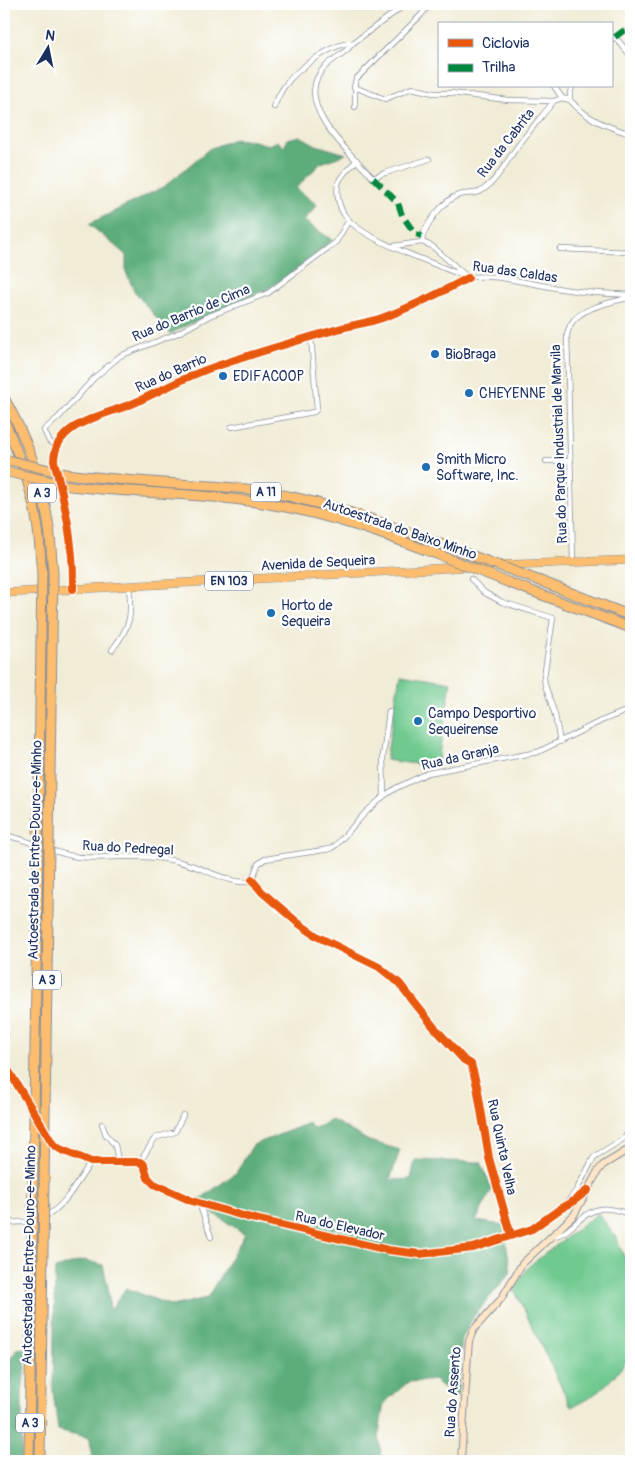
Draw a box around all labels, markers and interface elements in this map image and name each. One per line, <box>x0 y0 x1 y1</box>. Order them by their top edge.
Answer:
north arrow <box>22 22 72 72</box>
legend <box>438 22 612 88</box>
text: N <box>44 26 56 45</box>
text: Ciclovia <box>482 34 530 53</box>
text: Trilha <box>482 58 516 77</box>
street label: Rua da Cabrita <box>474 105 538 181</box>
street label: Rua das Caldas <box>471 258 559 286</box>
street label: Rua do Barrio de Cima <box>130 281 252 345</box>
street label: Rua do Parque Industrial de Marvila <box>547 344 571 544</box>
place label: BioBraga <box>445 346 496 363</box>
marker: BioBraga <box>429 348 441 360</box>
street label: Rua do Barrio <box>133 350 210 396</box>
place label: EDIFACOOP <box>233 368 304 385</box>
marker: EDIFACOOP <box>217 370 229 382</box>
place label: CHEYENNE <box>479 385 546 402</box>
marker: CHEYENNE <box>463 387 475 399</box>
place label: Smith Micro Software, Inc. <box>436 451 519 484</box>
marker: Smith Micro Software, Inc. <box>420 461 432 473</box>
road number: A 11 <box>251 482 281 502</box>
road number: A 3 <box>28 483 56 502</box>
street label: Autoestrada do Baixo Minho <box>321 495 480 563</box>
street label: Avenida de Sequeira <box>260 552 376 574</box>
road number: EN 103 <box>205 572 253 590</box>
place label: Horto de Sequeira <box>281 597 333 630</box>
marker: Horto de Sequeira <box>265 607 277 619</box>
place label: Campo Desportivo Sequeirense <box>428 705 537 738</box>
marker: Campo Desportivo Sequeirense <box>412 715 424 727</box>
street label: Autoestrada de Entre-Douro-e-Minho <box>25 740 45 960</box>
street label: Rua da Granja <box>420 740 500 774</box>
street label: Rua do Pedregal <box>82 837 174 859</box>
road number: A 3 <box>33 970 61 990</box>
street label: Rua Quinta Velha <box>484 1098 520 1196</box>
street label: Autoestrada de Entre-Douro-e-Minho <box>19 1145 39 1365</box>
street label: Rua do Elevador <box>294 1207 386 1245</box>
street label: Rua do Assento <box>441 1346 465 1438</box>
road number: A 3 <box>16 1414 44 1432</box>

